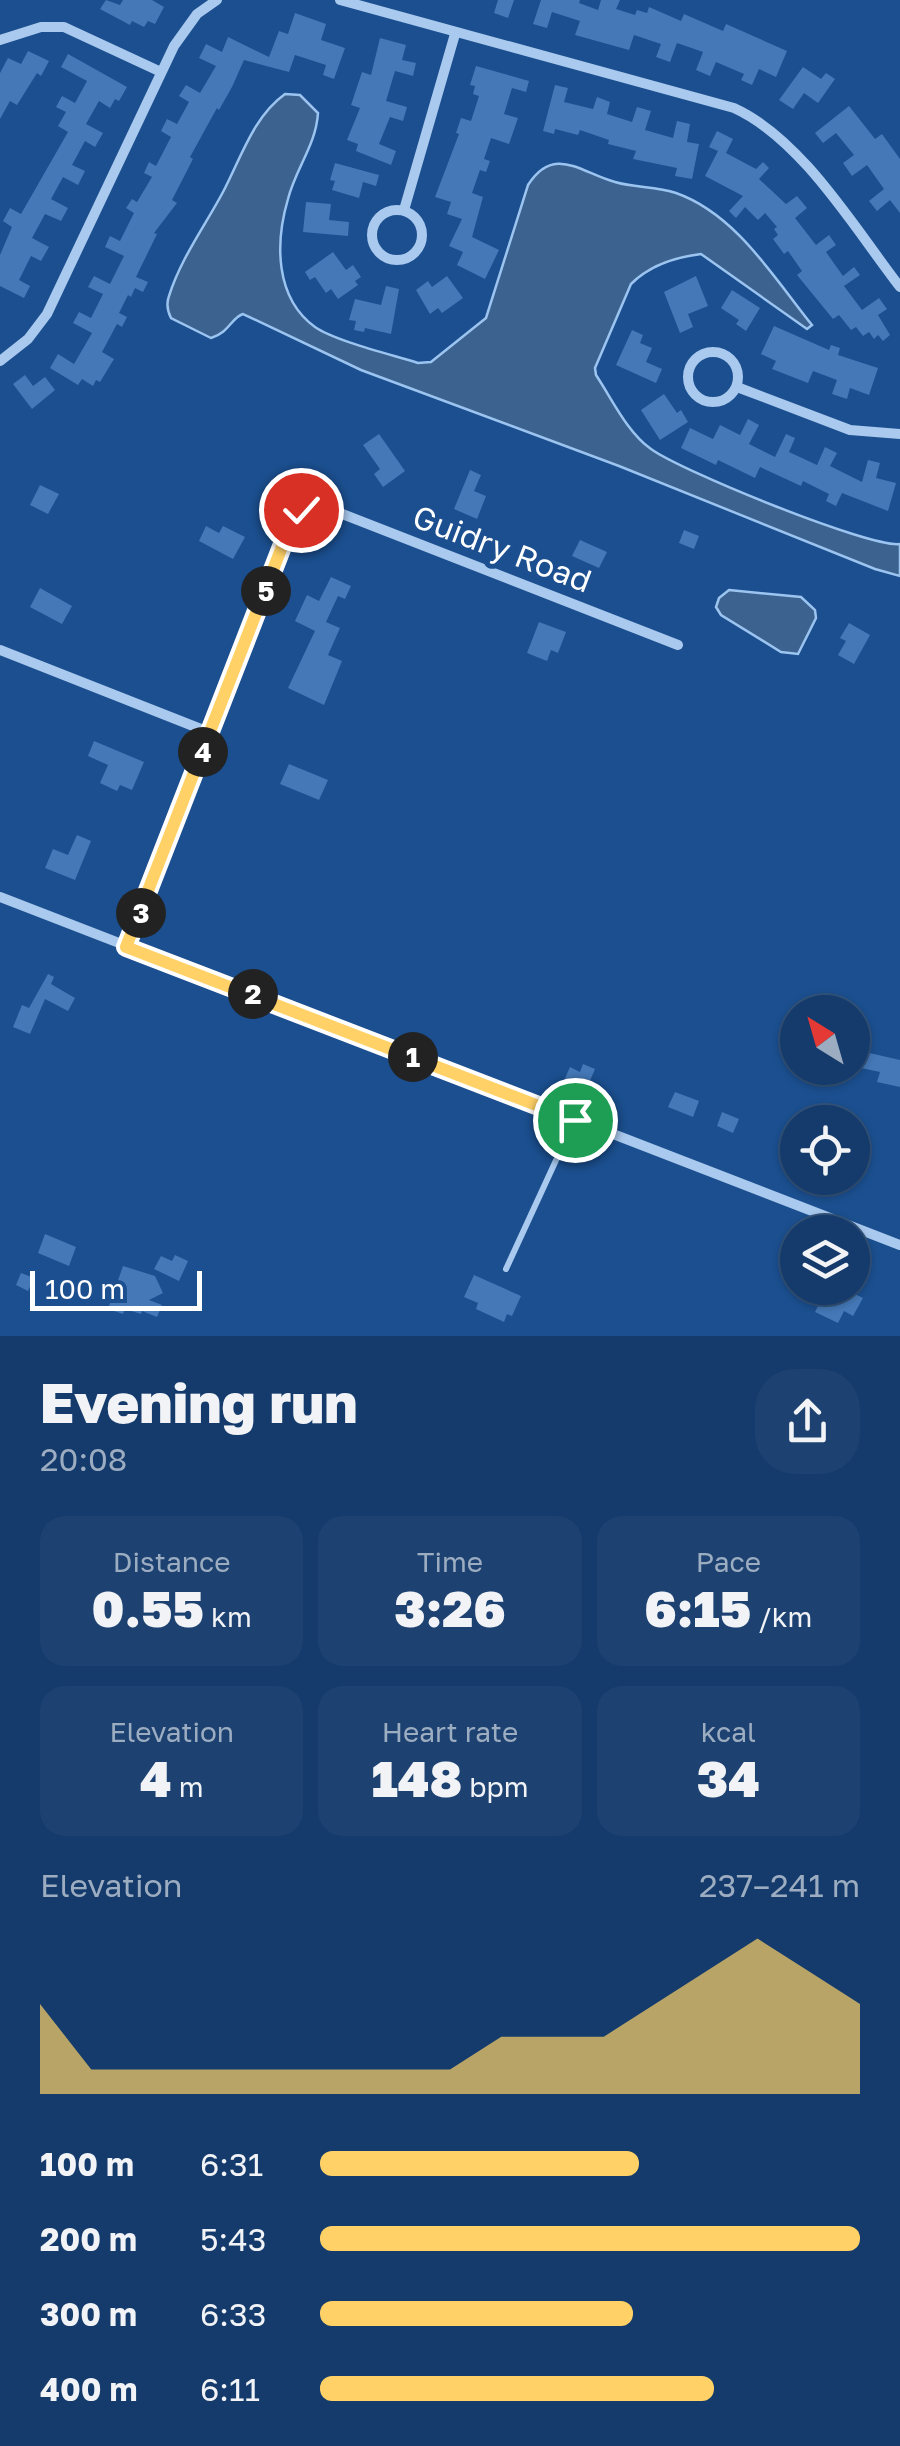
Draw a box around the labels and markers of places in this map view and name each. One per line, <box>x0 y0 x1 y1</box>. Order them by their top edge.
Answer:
pin <box>259 468 344 553</box>
pin: 5 <box>241 566 291 616</box>
pin: 4 <box>178 727 228 777</box>
pin: 3 <box>116 888 166 938</box>
pin: 2 <box>228 969 278 1019</box>
pin: 1 <box>388 1032 438 1082</box>
pin <box>533 1078 618 1163</box>

